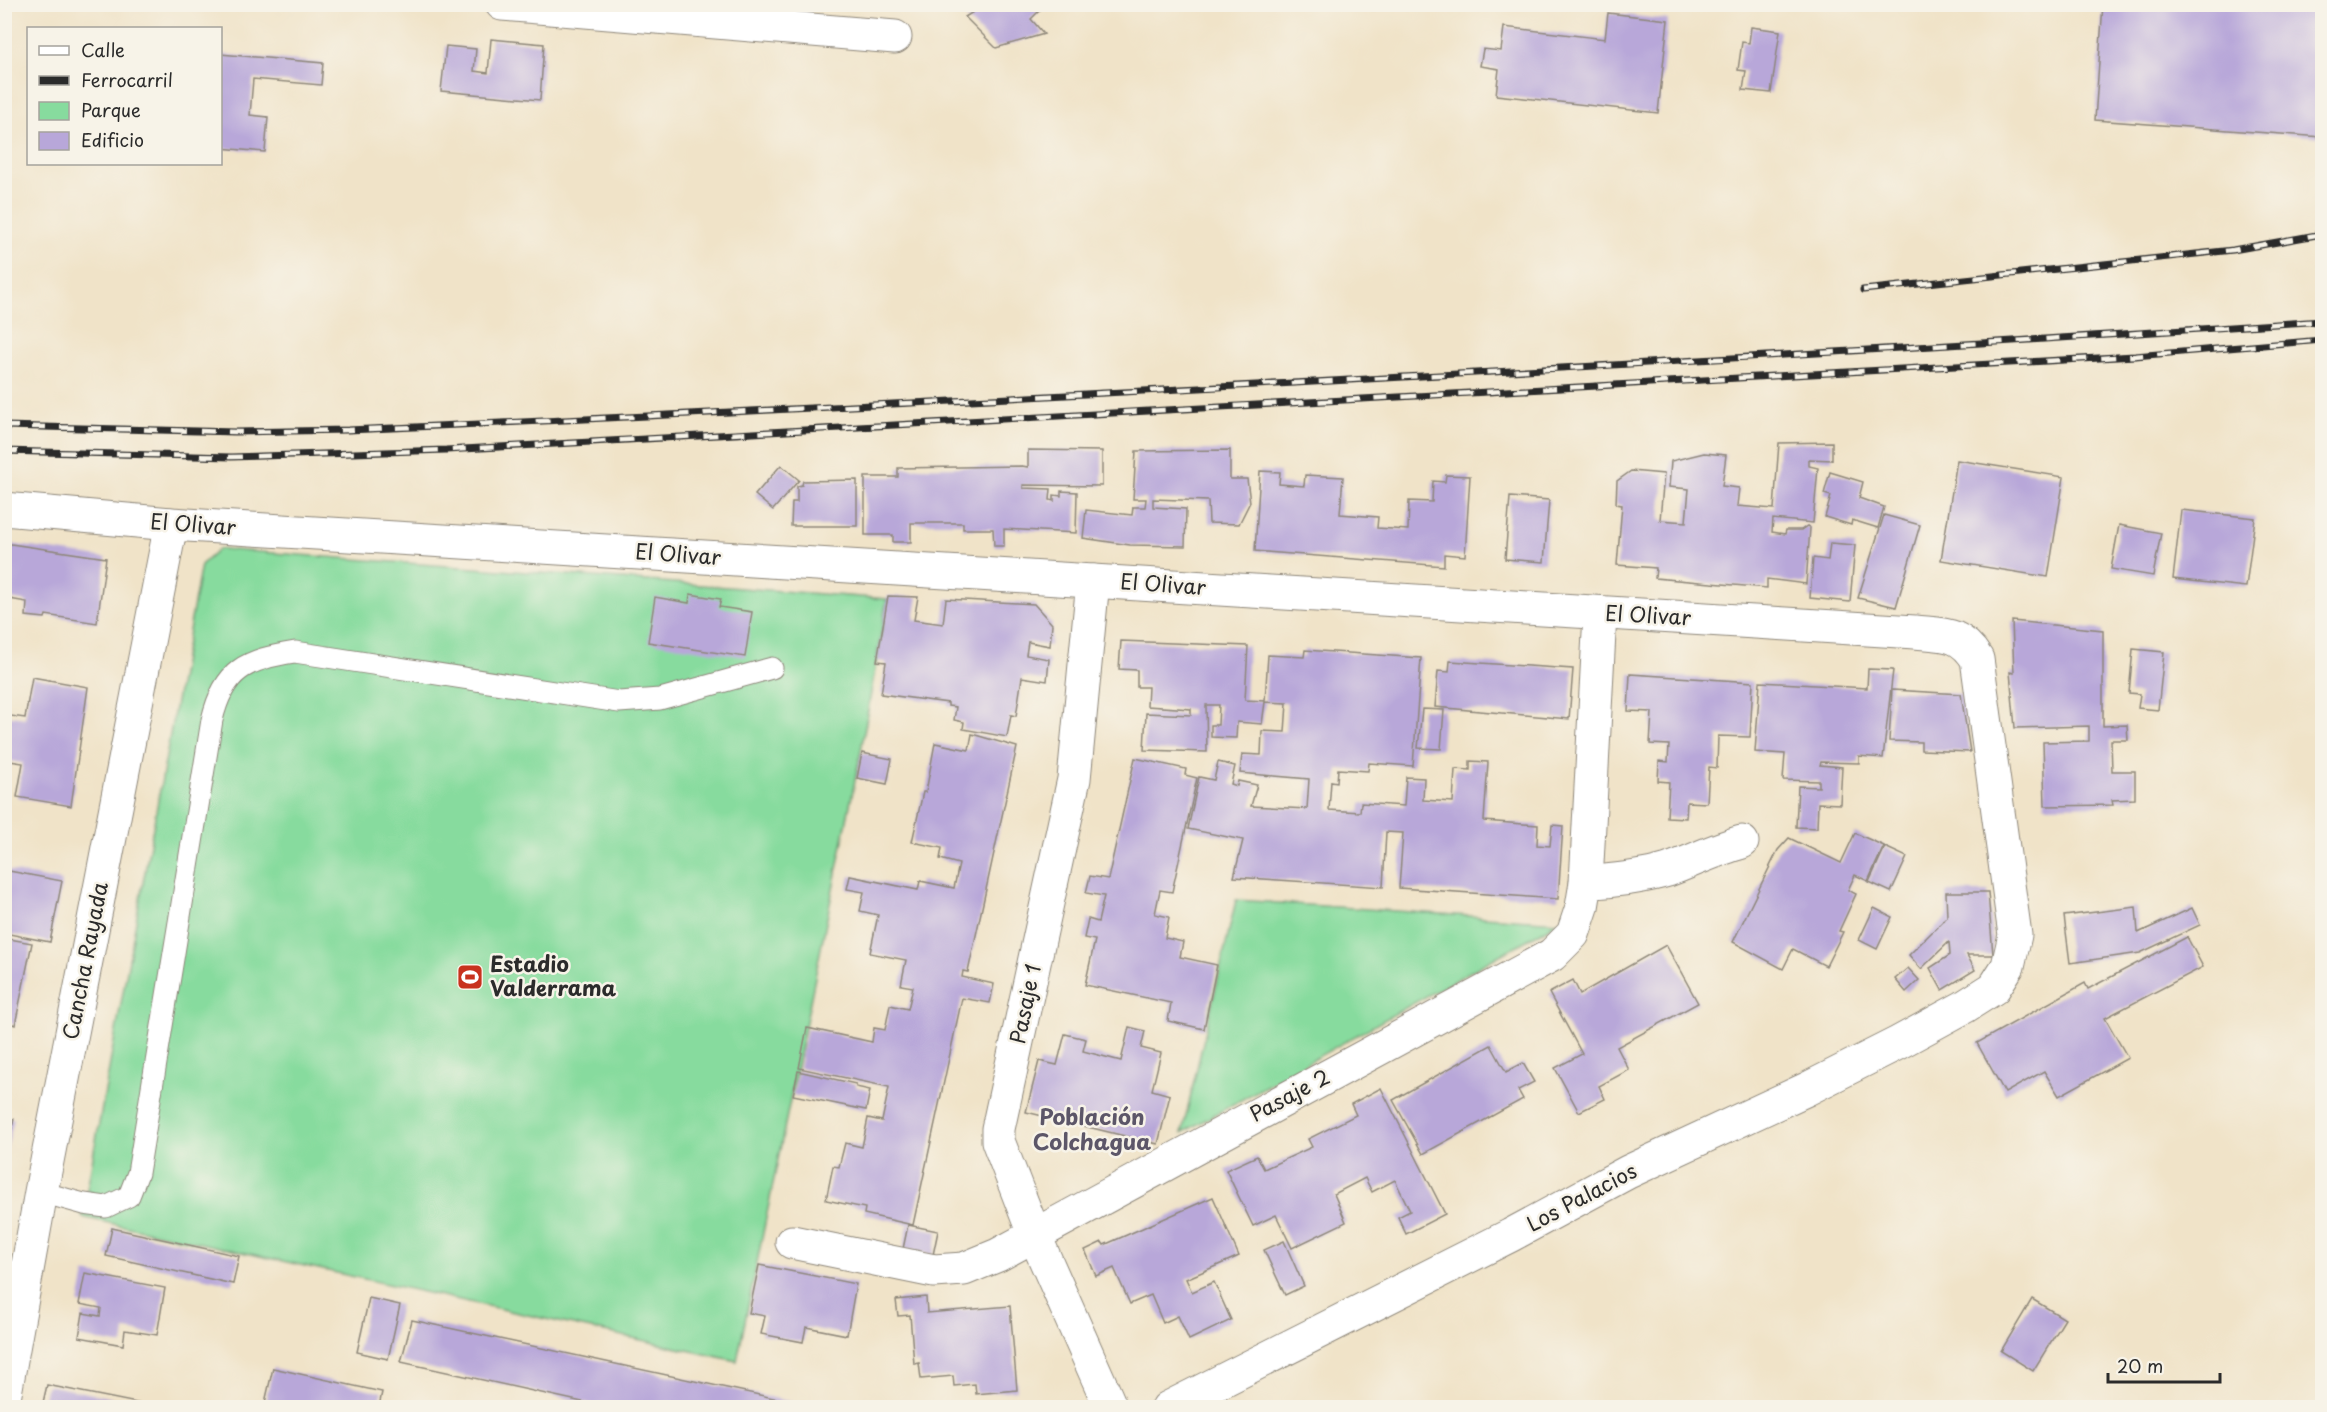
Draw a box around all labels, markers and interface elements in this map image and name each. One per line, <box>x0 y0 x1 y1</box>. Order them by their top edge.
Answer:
legend <box>27 27 222 165</box>
text: Calle <box>81 36 125 63</box>
text: Ferrocarril <box>81 66 173 93</box>
text: Parque <box>81 96 141 123</box>
text: Edificio <box>81 126 144 153</box>
street label: El Olivar <box>149 504 237 542</box>
street label: El Olivar <box>634 534 722 572</box>
street label: El Olivar <box>1119 564 1207 602</box>
street label: El Olivar <box>1604 596 1692 632</box>
street label: Cancha Rayada <box>53 878 115 1042</box>
place label: Estadio Valderrama <box>490 947 616 1003</box>
street label: Pasaje 1 <box>1000 961 1048 1046</box>
sports icon: Estadio Valderrama <box>455 962 485 992</box>
street label: Pasaje 2 <box>1243 1060 1335 1129</box>
district label: Población Colchagua <box>1033 1099 1151 1157</box>
street label: Los Palacios <box>1520 1154 1642 1239</box>
scale bar <box>2108 1346 2220 1384</box>
text: 20 m <box>2117 1352 2163 1379</box>

